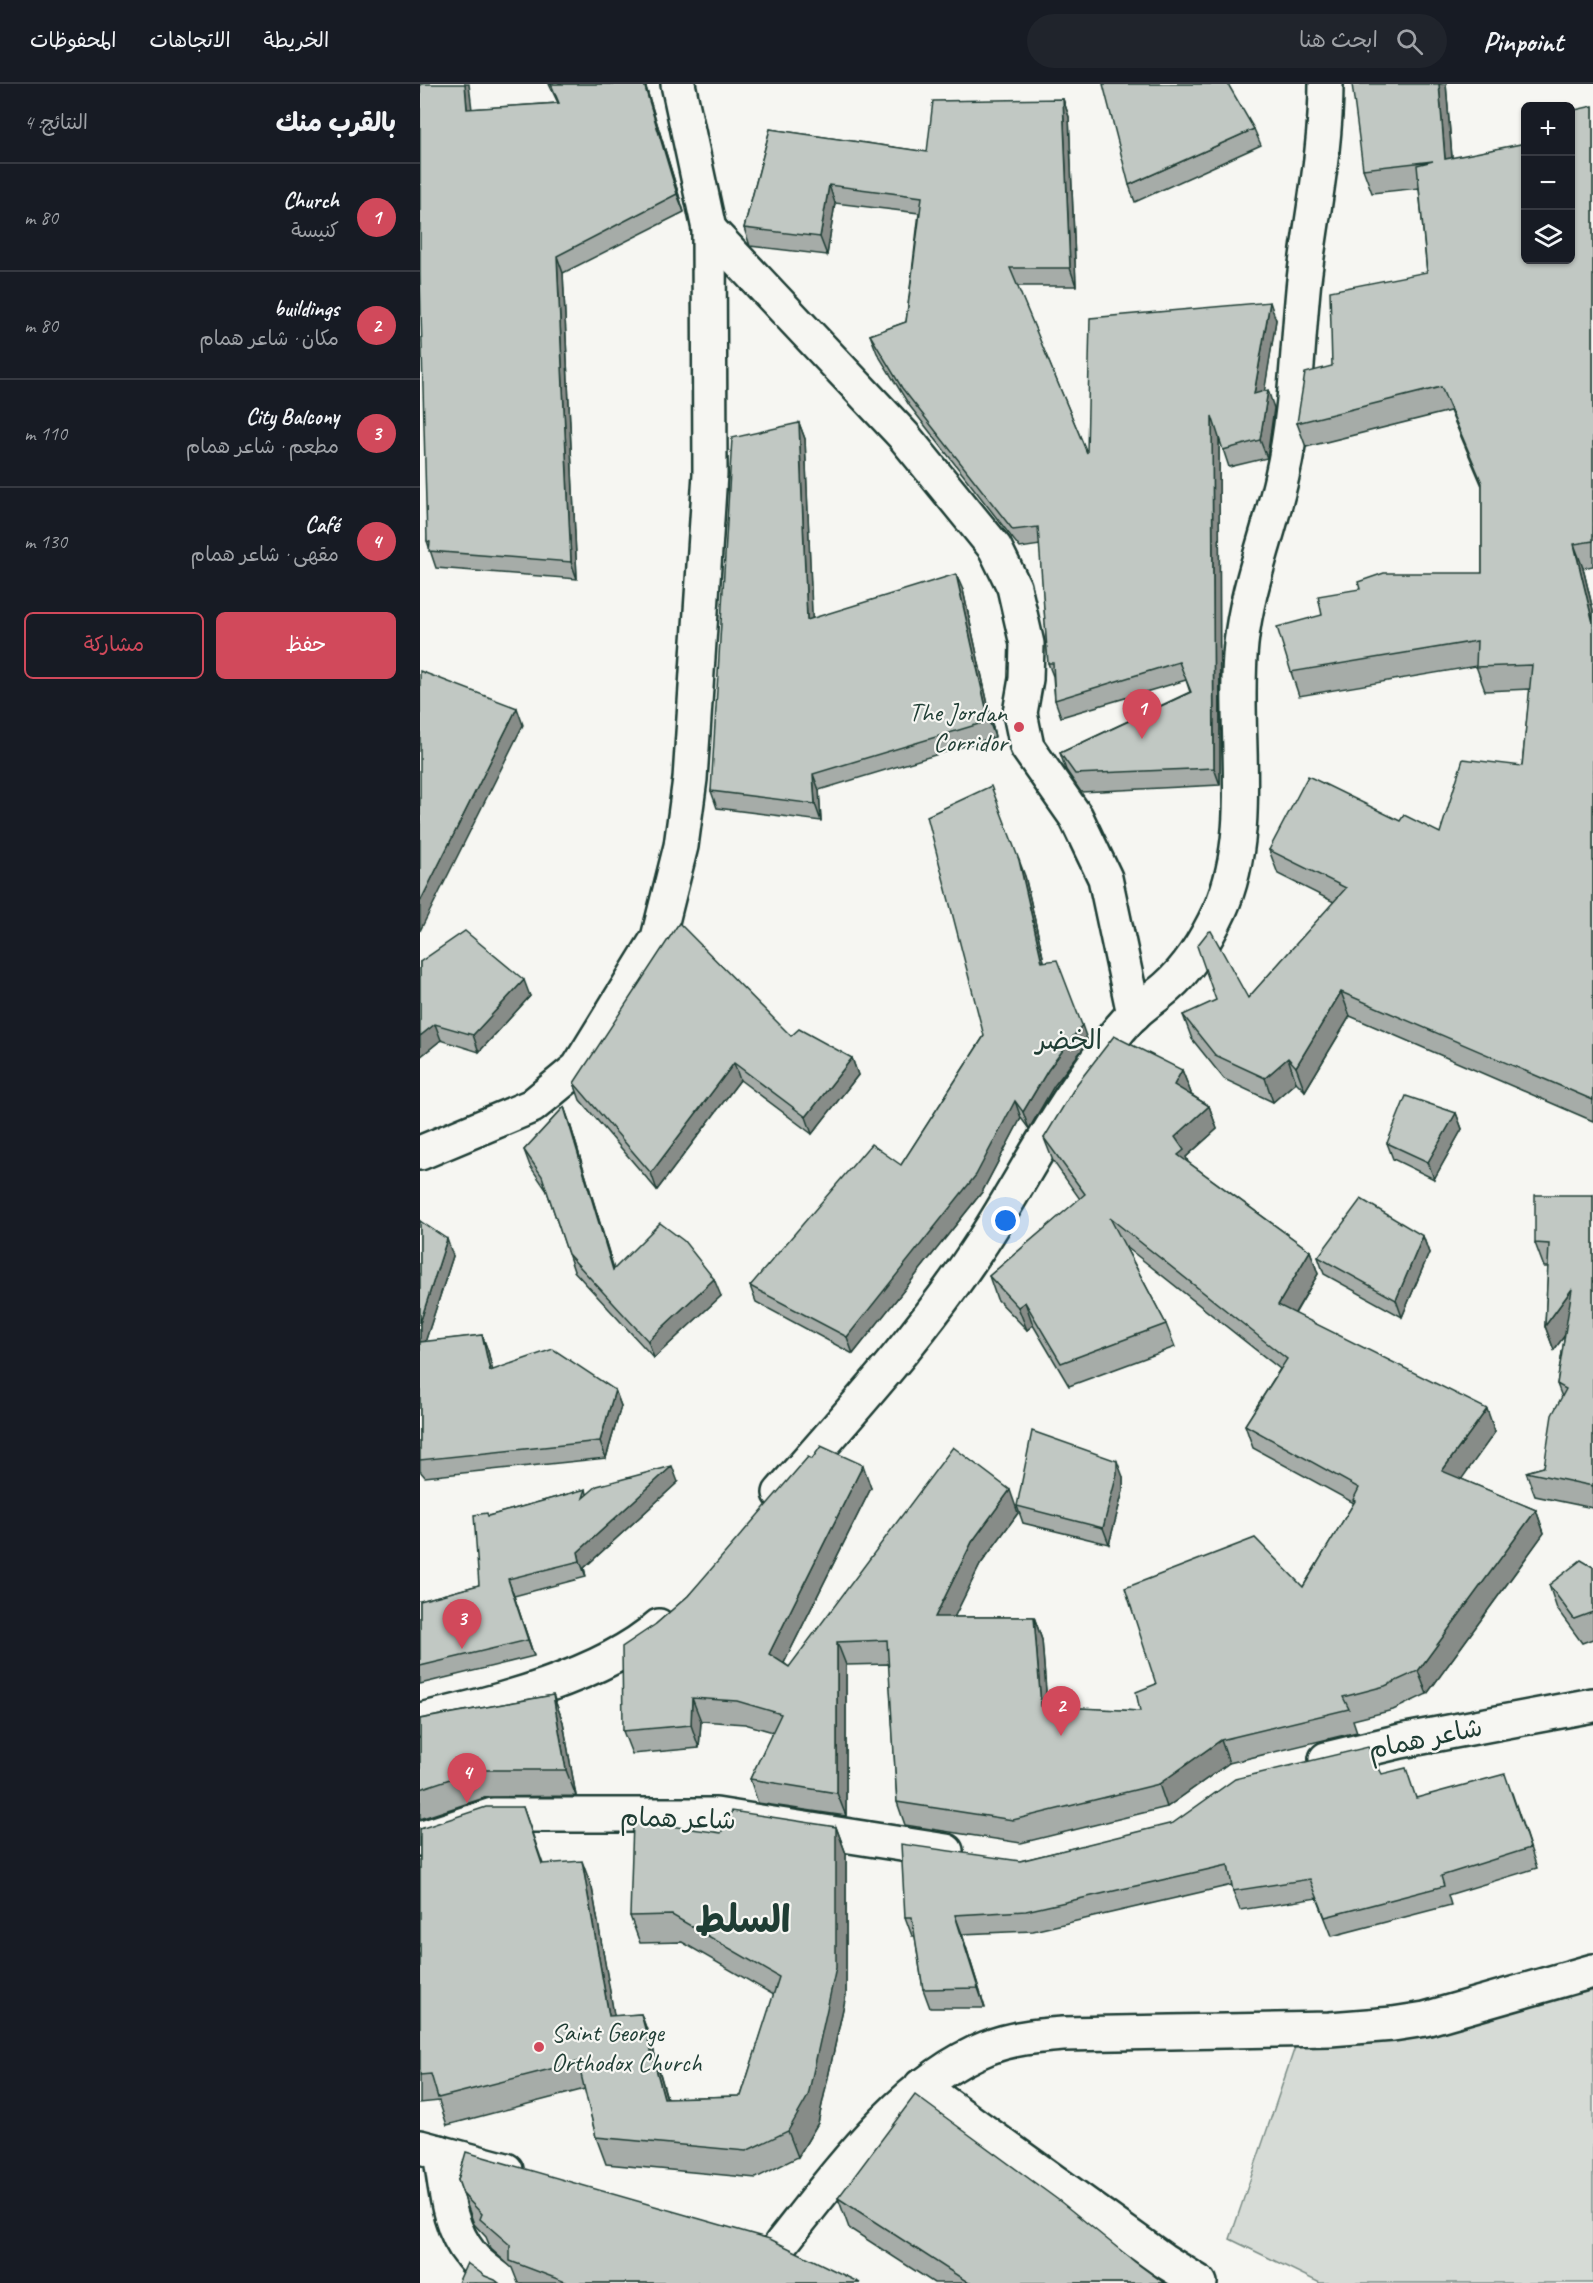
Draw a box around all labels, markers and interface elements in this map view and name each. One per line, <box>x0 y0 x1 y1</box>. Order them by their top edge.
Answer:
search box <box>1027 14 1447 68</box>
text: Pinpoint <box>1483 24 1563 59</box>
icon: search <box>1393 25 1426 58</box>
text: ابحث هنا <box>1299 26 1378 54</box>
text: المحفوظات <box>30 27 116 53</box>
text: الاتجاهات <box>149 27 231 53</box>
text: الخريطة <box>264 27 329 53</box>
map controls <box>1521 102 1575 264</box>
button: + <box>1521 102 1575 156</box>
text: بالقرب منك <box>276 106 396 139</box>
text: النتائج: 4 <box>24 110 88 135</box>
button: − <box>1521 156 1575 210</box>
text: Church <box>283 187 339 215</box>
text: 80 m <box>24 205 58 230</box>
text: 1 <box>372 205 381 230</box>
button: layers <box>1521 210 1575 264</box>
text: كنيسة <box>291 218 339 243</box>
text: buildings <box>274 295 339 323</box>
text: 80 m <box>24 313 58 338</box>
text: 2 <box>372 313 381 338</box>
text: مكان · شاعر همام <box>199 326 339 351</box>
text: City Balcony <box>246 403 339 431</box>
text: 110 m <box>24 421 67 446</box>
text: 3 <box>372 421 381 446</box>
text: مطعم · شاعر همام <box>186 434 339 459</box>
text: Café <box>305 511 339 539</box>
text: 130 m <box>24 529 67 554</box>
text: 4 <box>372 529 381 554</box>
text: مقهى · شاعر همام <box>191 542 339 567</box>
button: مشاركة <box>24 612 204 679</box>
button: حفظ <box>216 612 396 679</box>
pin: 1 <box>1122 690 1162 739</box>
place label: The Jordan Corridor <box>909 696 1010 759</box>
marker: The Jordan Corridor <box>1012 720 1026 734</box>
district label: الخضر <box>1034 1023 1102 1057</box>
your location <box>991 1206 1020 1235</box>
pin: 3 <box>442 1600 482 1649</box>
pin: 2 <box>1042 1686 1080 1736</box>
street label: شاعر همام <box>1365 1710 1486 1770</box>
pin: 4 <box>448 1754 486 1803</box>
street label: شاعر همام <box>619 1800 737 1840</box>
district label: السلط <box>695 1896 791 1943</box>
place label: Saint George Orthodox Church <box>551 2016 703 2079</box>
marker: Saint George Orthodox Church <box>532 2040 546 2054</box>

